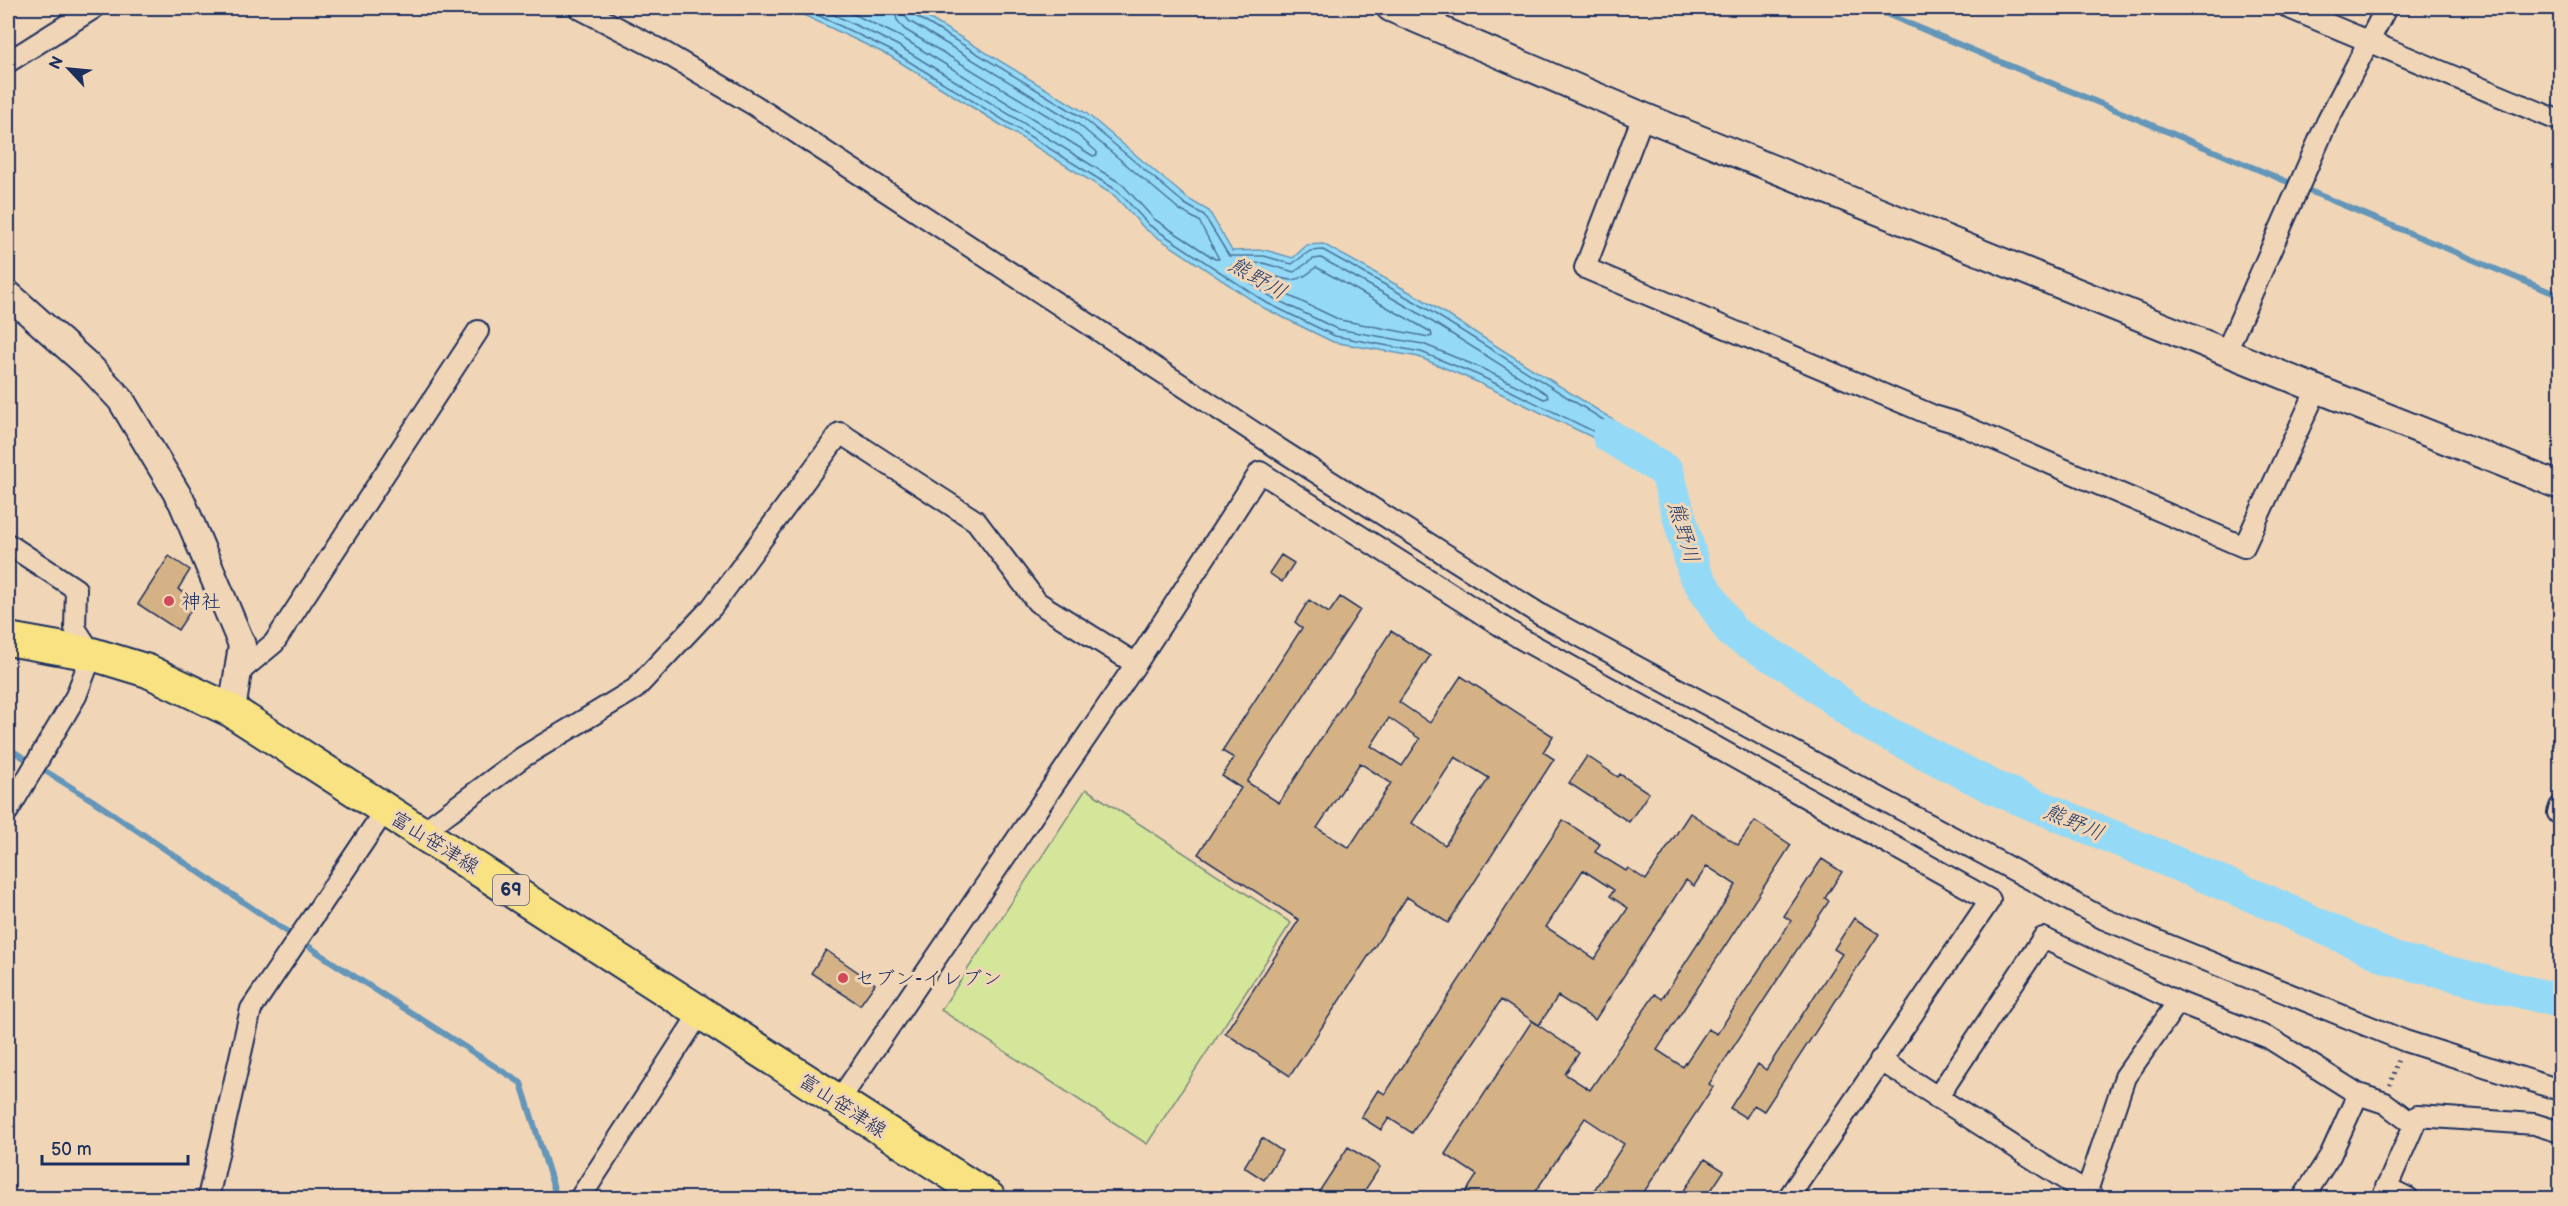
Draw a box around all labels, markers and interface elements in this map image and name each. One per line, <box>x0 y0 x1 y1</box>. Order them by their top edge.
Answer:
north arrow <box>39 39 99 99</box>
text: N <box>46 54 68 73</box>
water label: 熊野川 <box>1224 252 1291 305</box>
water label: 熊野川 <box>1663 498 1704 566</box>
place label: 神社 <box>181 590 221 614</box>
marker: 神社 <box>162 594 176 608</box>
water label: 熊野川 <box>2040 799 2108 846</box>
street label: 富山笹津線 <box>386 806 483 880</box>
road number: 69 <box>493 875 529 905</box>
place label: セブン-イレブン <box>855 967 1002 991</box>
marker: セブン-イレブン <box>836 971 850 985</box>
street label: 富山笹津線 <box>794 1069 891 1143</box>
scale bar <box>42 1128 188 1166</box>
text: 50 m <box>51 1139 92 1160</box>

